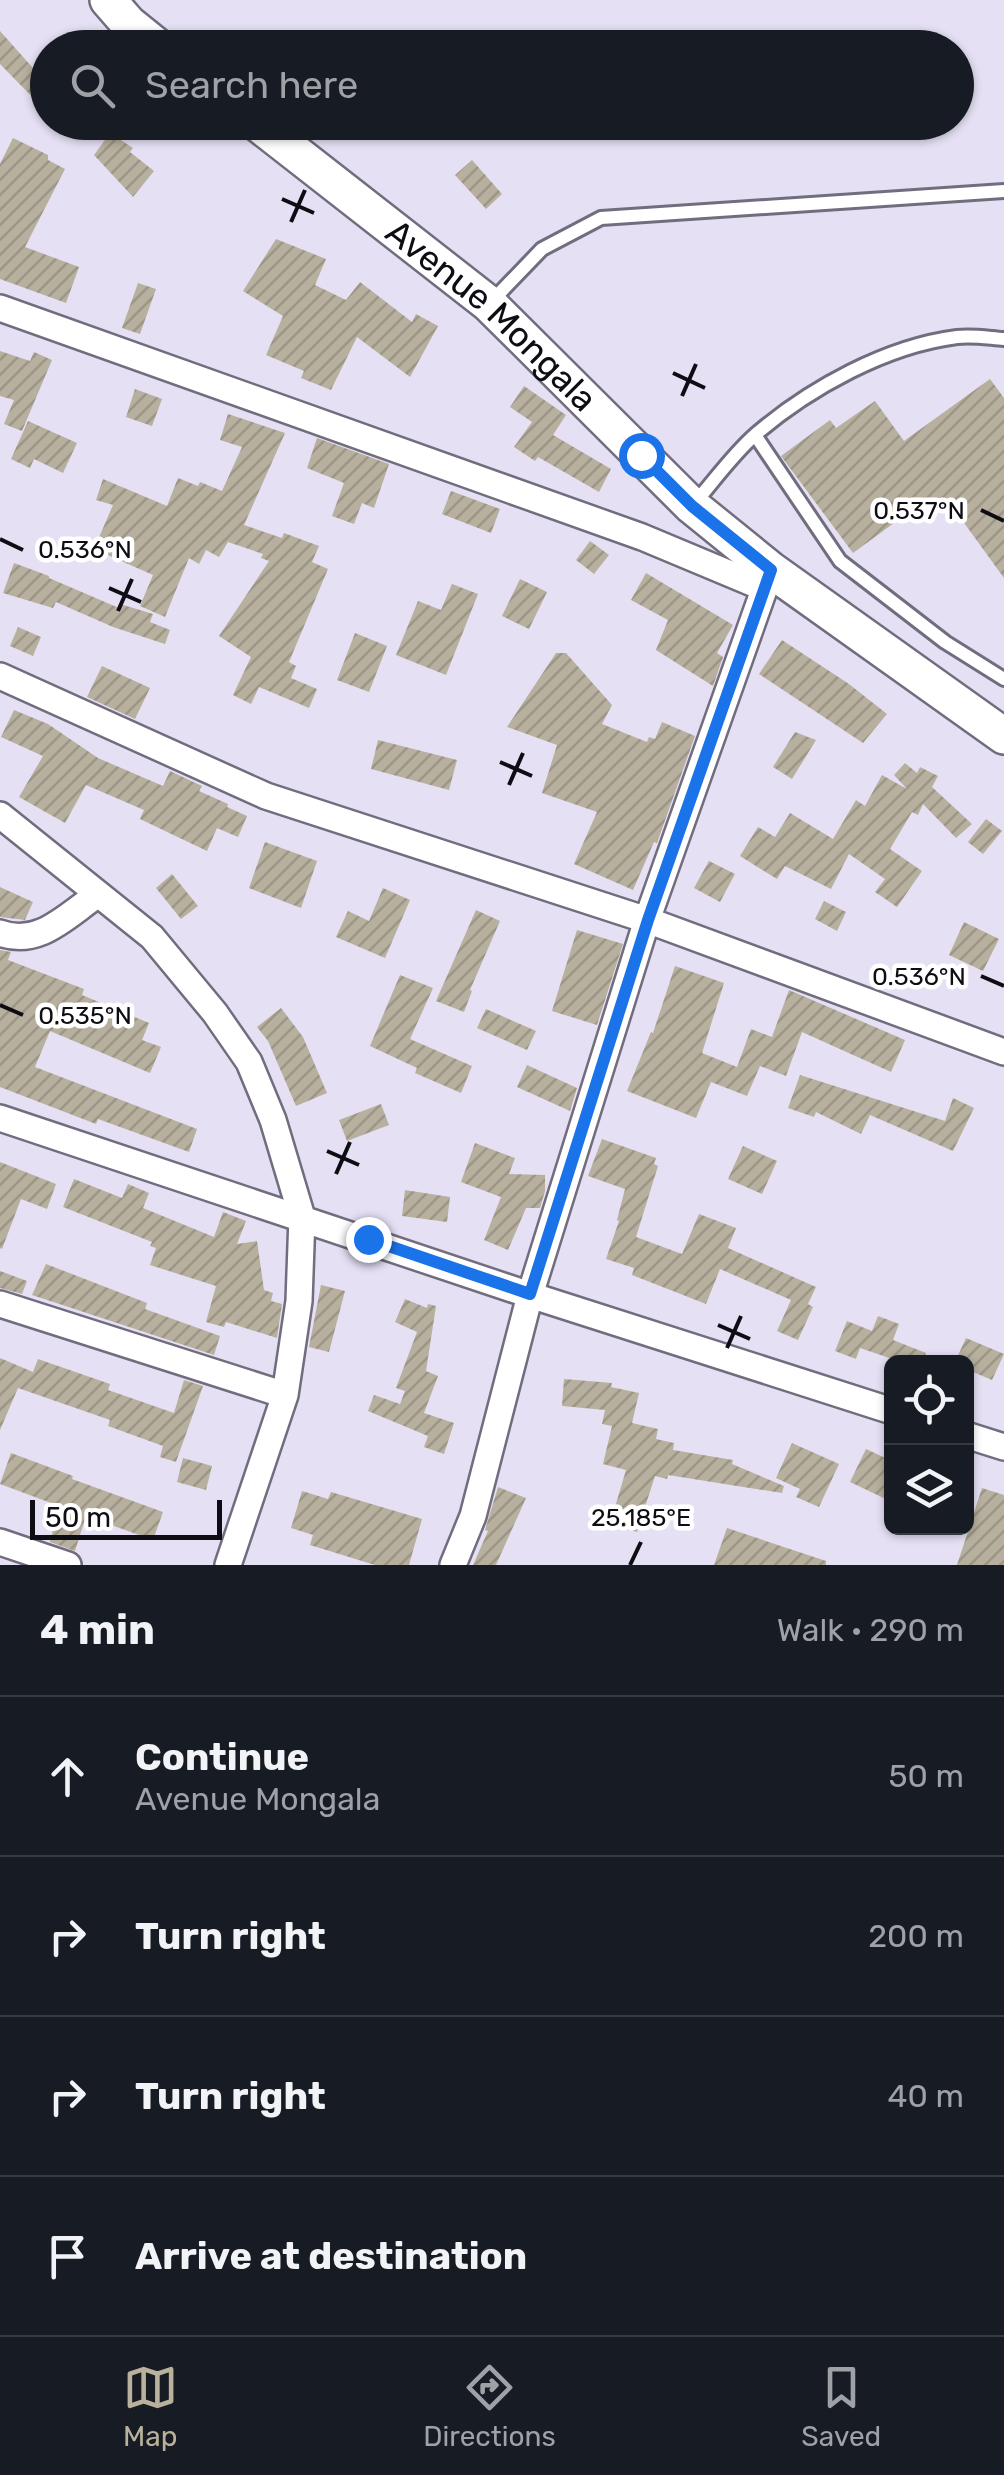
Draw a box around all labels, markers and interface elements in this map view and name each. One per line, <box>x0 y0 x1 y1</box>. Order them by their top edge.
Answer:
search box <box>30 30 974 140</box>
icon: search <box>65 58 120 113</box>
text: Search here <box>145 62 358 108</box>
street label: Avenue Mongala <box>378 211 606 420</box>
route start <box>619 433 665 479</box>
text: 0.537°N <box>873 496 965 525</box>
text: 0.536°N <box>38 535 132 564</box>
text: 0.536°N <box>872 962 966 991</box>
text: 0.535°N <box>38 1001 132 1030</box>
route end <box>346 1217 392 1263</box>
map controls <box>884 1355 974 1535</box>
button: locate <box>884 1355 974 1445</box>
button: layers <box>884 1445 974 1535</box>
scale bar <box>30 1495 222 1540</box>
text: 50 m <box>45 1501 111 1534</box>
text: 25.185°E <box>591 1503 691 1532</box>
text: 4 min <box>40 1605 155 1655</box>
text: Walk · 290 m <box>777 1611 964 1649</box>
text: Continue <box>135 1734 309 1780</box>
icon: ahead <box>40 1749 95 1804</box>
text: 50 m <box>888 1757 964 1795</box>
text: Avenue Mongala <box>135 1780 380 1818</box>
icon: right <box>40 1909 95 1964</box>
text: Turn right <box>135 1913 326 1959</box>
text: 200 m <box>868 1917 964 1955</box>
icon: right <box>40 2069 95 2124</box>
text: Turn right <box>135 2073 326 2119</box>
text: 40 m <box>888 2077 964 2115</box>
icon: arrive <box>40 2229 95 2284</box>
text: Arrive at destination <box>135 2233 527 2279</box>
tab: Map <box>123 2360 178 2453</box>
tab: Directions <box>423 2360 556 2453</box>
tab: Saved <box>801 2360 881 2453</box>

